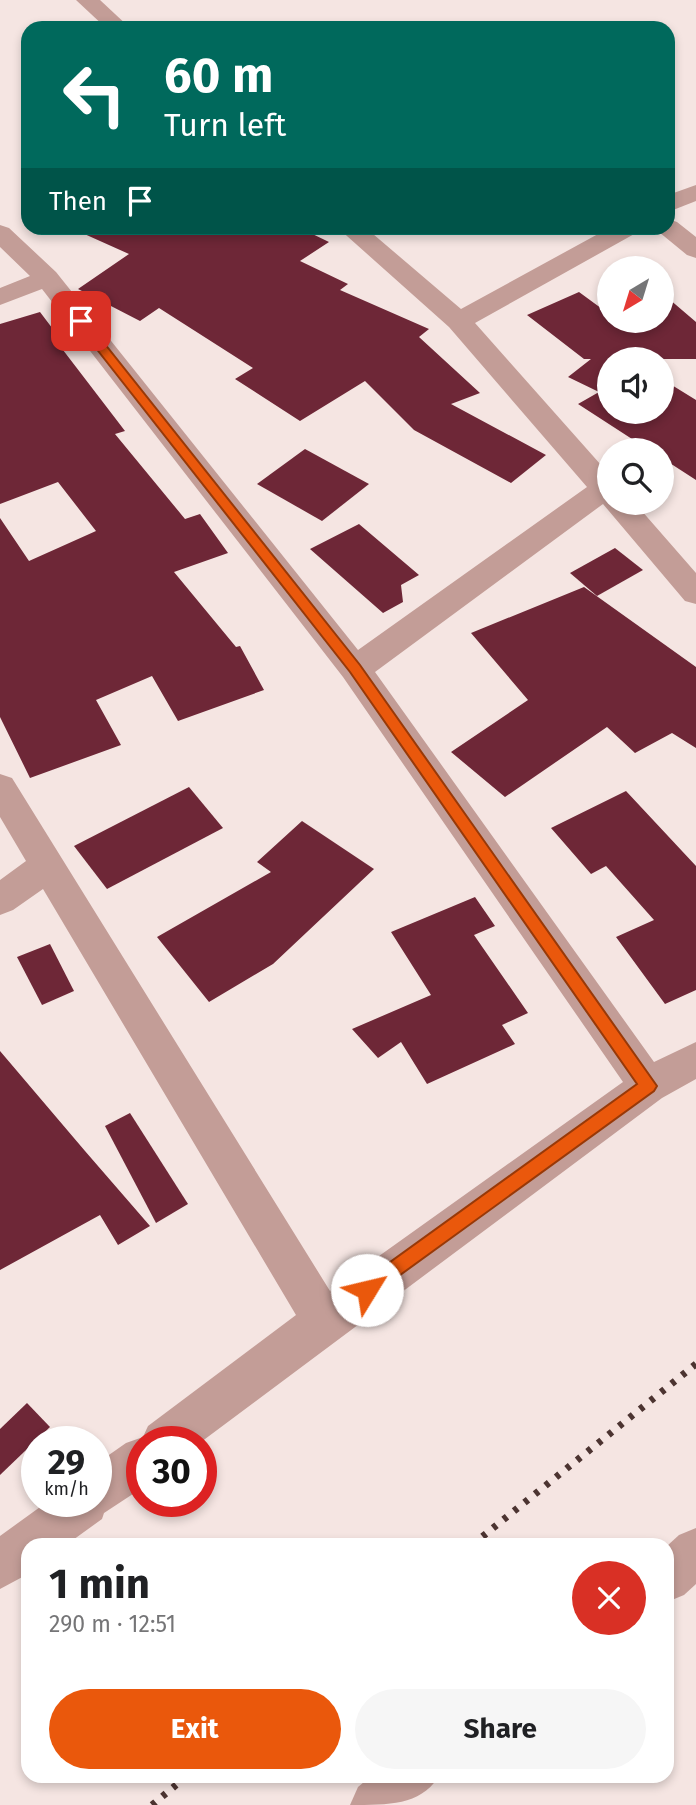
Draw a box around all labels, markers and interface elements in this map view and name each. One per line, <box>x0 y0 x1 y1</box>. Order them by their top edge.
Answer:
text: 60 m <box>164 46 273 105</box>
icon: left <box>49 49 140 140</box>
text: Turn left <box>164 106 286 144</box>
icon: arrive <box>121 182 159 220</box>
text: Then <box>49 186 107 217</box>
north arrow <box>597 256 674 332</box>
map controls <box>597 256 674 515</box>
pin <box>51 291 111 351</box>
icon: arrive <box>62 302 100 340</box>
button: sound <box>597 347 674 424</box>
button: search <box>597 438 674 515</box>
position arrow <box>330 1253 404 1327</box>
speed limit sign: 30 <box>126 1426 217 1517</box>
text: 29 <box>48 1441 85 1483</box>
text: km/h <box>44 1478 89 1500</box>
text: 1 min <box>49 1559 150 1609</box>
button: close <box>572 1561 646 1635</box>
text: 290 m · 12:51 <box>49 1610 176 1638</box>
button: Exit <box>49 1689 341 1769</box>
button: Share <box>355 1689 646 1769</box>

